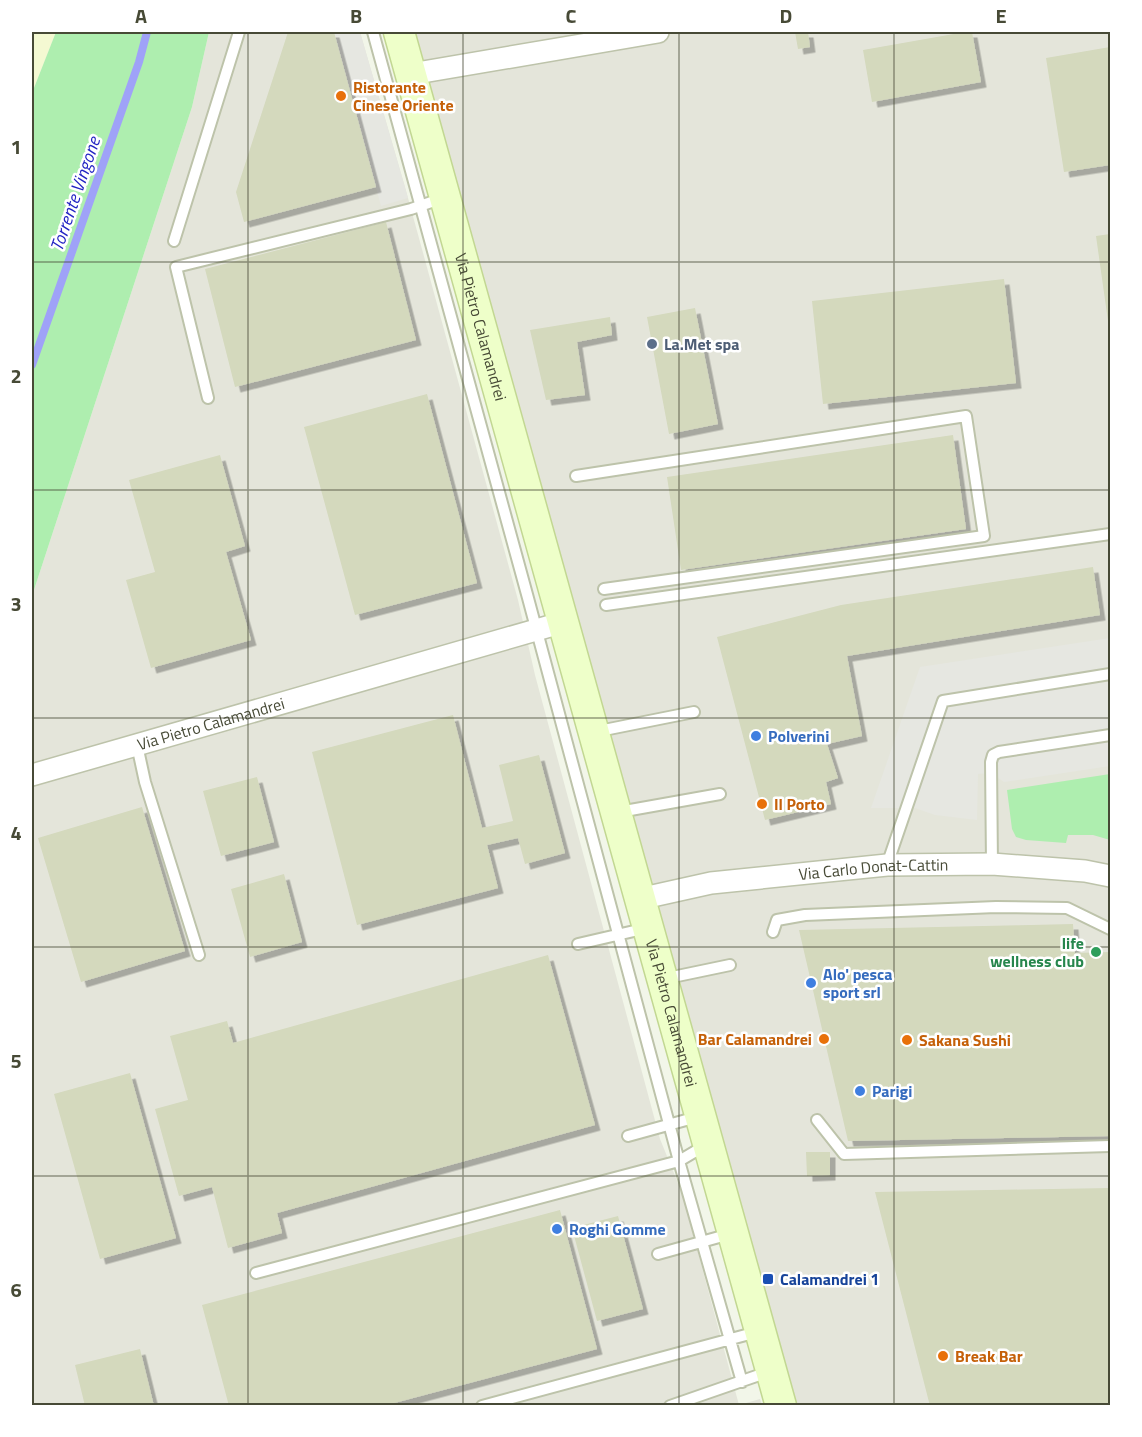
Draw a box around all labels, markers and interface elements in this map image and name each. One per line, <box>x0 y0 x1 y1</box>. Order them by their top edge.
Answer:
text: A <box>135 0 147 31</box>
text: B <box>350 0 362 31</box>
text: C <box>566 0 577 31</box>
text: D <box>780 0 792 31</box>
text: E <box>995 0 1007 31</box>
place label: Ristorante Cinese Oriente <box>353 75 454 117</box>
marker: Ristorante Cinese Oriente <box>334 89 348 103</box>
text: 1 <box>10 131 22 162</box>
water label: Torrente Vingone <box>43 132 108 255</box>
street label: Via Pietro Calamandrei <box>449 250 513 403</box>
place label: La.Met spa <box>664 332 739 356</box>
marker: La.Met spa <box>645 337 659 351</box>
text: 2 <box>10 360 22 391</box>
text: 3 <box>10 588 22 619</box>
street label: Via Pietro Calamandrei <box>134 691 287 756</box>
place label: Polverini <box>768 724 829 748</box>
marker: Polverini <box>749 729 763 743</box>
place label: Il Porto <box>774 792 825 816</box>
marker: Il Porto <box>755 797 769 811</box>
text: 4 <box>10 817 22 848</box>
street label: Via Carlo Donat-Cattin <box>797 852 949 886</box>
place label: life wellness club <box>990 931 1084 973</box>
street label: Via Pietro Calamandrei <box>640 936 704 1089</box>
marker: life wellness club <box>1089 945 1103 959</box>
place label: Alo' pesca sport srl <box>823 962 892 1004</box>
marker: Alo' pesca sport srl <box>804 976 818 990</box>
place label: Bar Calamandrei <box>698 1027 812 1051</box>
place label: Sakana Sushi <box>919 1028 1011 1052</box>
marker: Bar Calamandrei <box>817 1032 831 1046</box>
marker: Sakana Sushi <box>900 1033 914 1047</box>
text: 5 <box>10 1045 22 1076</box>
place label: Parigi <box>872 1079 912 1103</box>
marker: Parigi <box>853 1084 867 1098</box>
place label: Roghi Gomme <box>569 1217 666 1241</box>
marker: Roghi Gomme <box>550 1222 564 1236</box>
place label: Calamandrei 1 <box>780 1267 879 1291</box>
marker: Calamandrei 1 <box>761 1272 775 1286</box>
text: 6 <box>10 1274 22 1305</box>
place label: Break Bar <box>955 1344 1023 1368</box>
marker: Break Bar <box>936 1349 950 1363</box>

